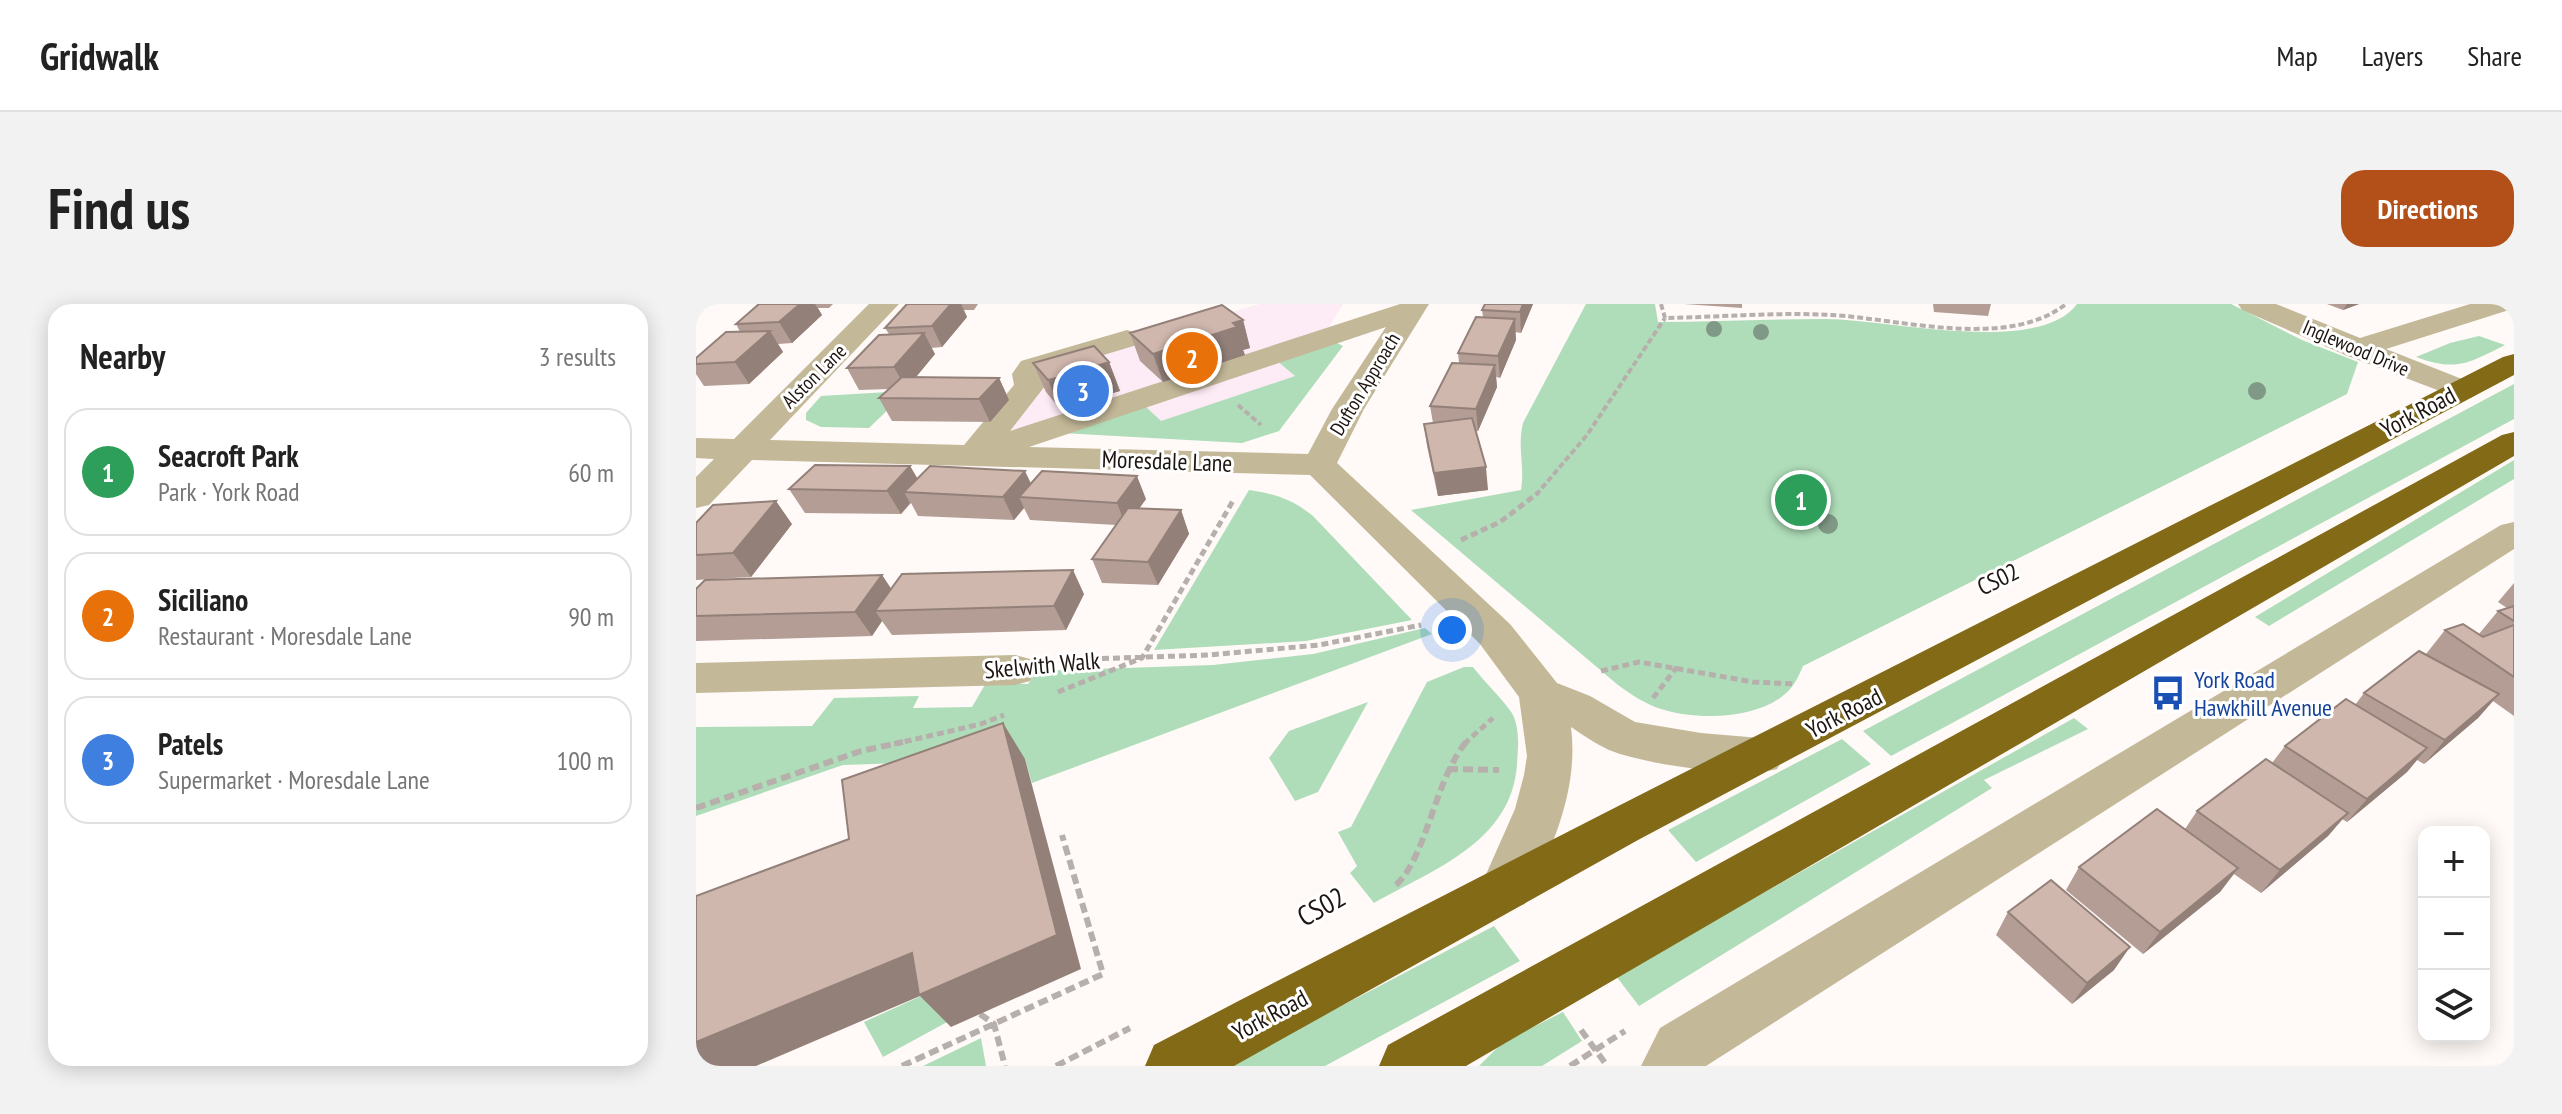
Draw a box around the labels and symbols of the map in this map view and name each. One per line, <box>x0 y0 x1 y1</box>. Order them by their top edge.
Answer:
street label: Inglewood Drive <box>2299 314 2413 382</box>
pin: 2 <box>1166 328 1218 388</box>
street label: Dufton Approach <box>1324 328 1406 440</box>
street label: Alston Lane <box>776 338 852 414</box>
pin: 3 <box>1057 361 1109 421</box>
street label: York Road <box>2375 379 2461 445</box>
street label: Moresdale Lane <box>1101 443 1233 479</box>
pin: 1 <box>1775 470 1827 530</box>
street label: CS02 <box>1972 556 2024 602</box>
your location <box>1432 610 1472 650</box>
street label: Skelwith Walk <box>983 644 1102 685</box>
place label: York Road Hawkhill Avenue <box>2194 664 2332 723</box>
bus stop icon: York Road Hawkhill Avenue <box>2149 674 2187 712</box>
street label: York Road <box>1801 681 1887 745</box>
street label: CS02 <box>1290 878 1352 934</box>
street label: York Road <box>1227 982 1313 1048</box>

